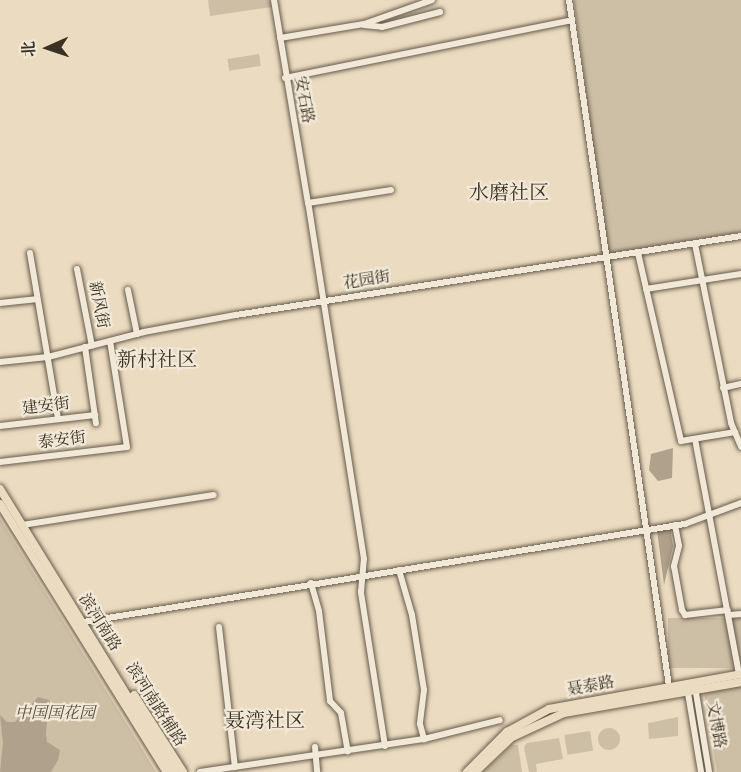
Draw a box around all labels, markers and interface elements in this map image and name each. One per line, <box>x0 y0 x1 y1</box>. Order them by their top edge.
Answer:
north arrow <box>18 18 78 78</box>
text: 北 <box>19 40 41 58</box>
street label: 安石路 <box>289 75 317 125</box>
district label: 水磨社区 <box>469 182 549 206</box>
street label: 花园街 <box>342 268 392 294</box>
street label: 新风街 <box>84 280 112 330</box>
district label: 新村社区 <box>117 349 197 373</box>
street label: 建安街 <box>21 395 71 419</box>
street label: 泰安街 <box>37 429 87 453</box>
street label: 滨河南路 <box>74 591 124 655</box>
street label: 滨河南路辅路 <box>121 660 189 750</box>
street label: 聂泰路 <box>566 673 616 701</box>
street label: 文博路 <box>701 700 729 750</box>
park label: 中国国花园 <box>15 704 95 724</box>
district label: 聂湾社区 <box>225 710 305 734</box>

